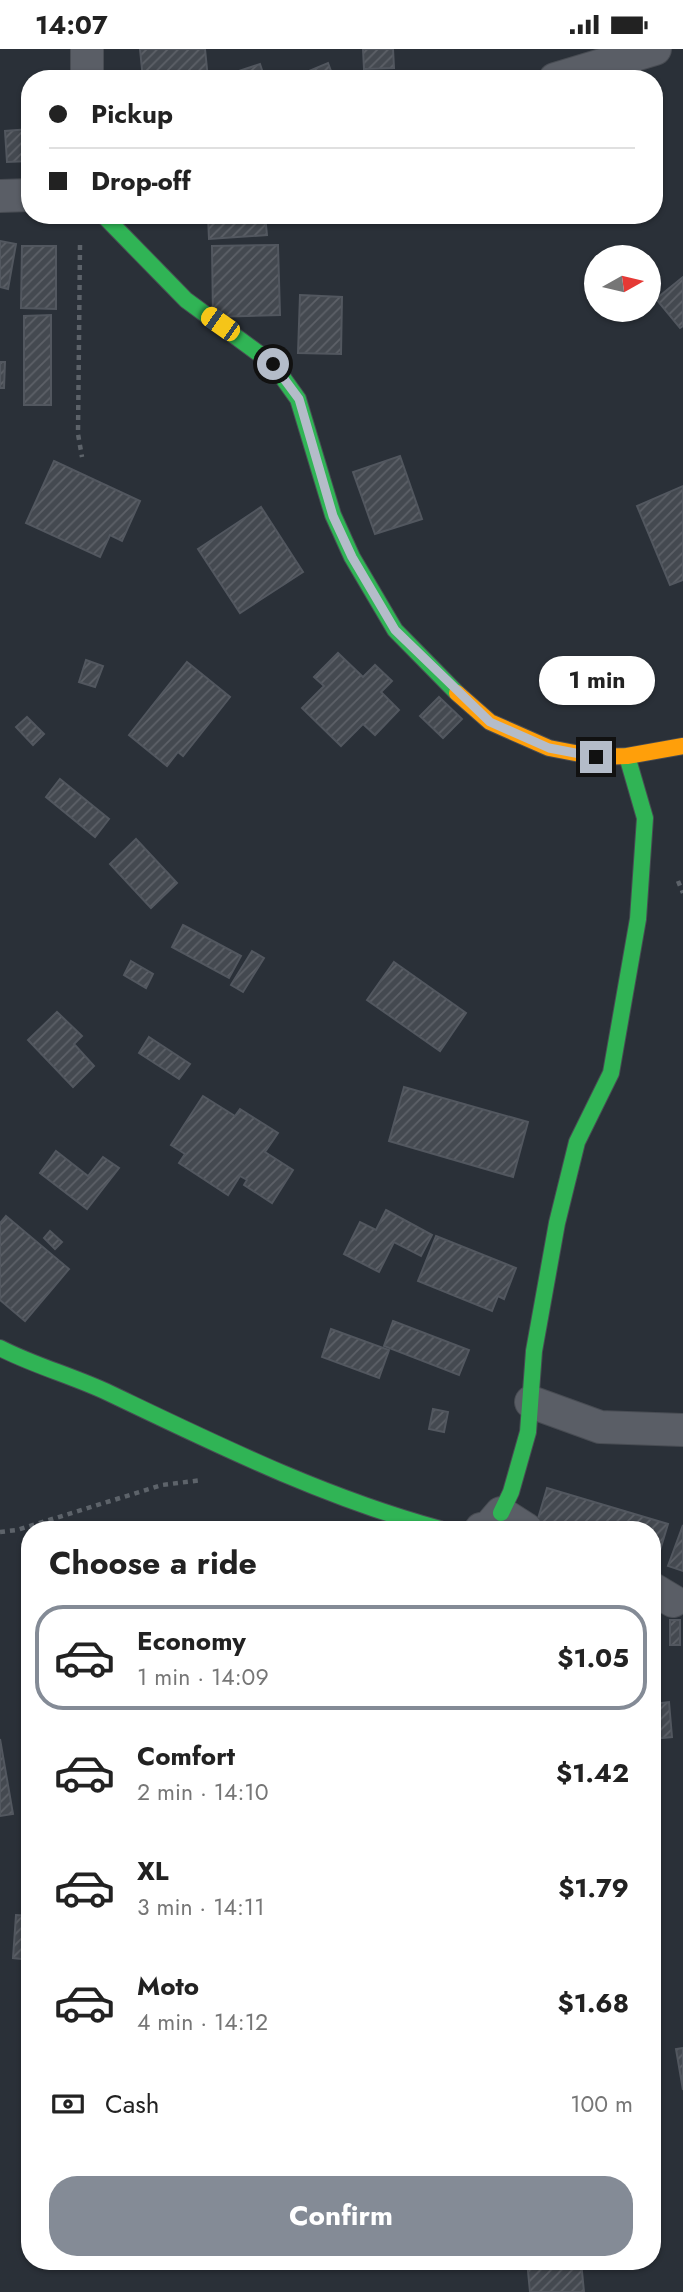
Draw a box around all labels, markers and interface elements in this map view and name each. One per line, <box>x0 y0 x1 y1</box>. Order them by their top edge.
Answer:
text: 14:07 <box>35 6 108 44</box>
text: Pickup <box>91 95 173 133</box>
text: Drop-off <box>91 162 191 200</box>
north arrow <box>584 245 662 322</box>
map controls <box>584 245 661 322</box>
car <box>197 303 244 345</box>
route start <box>257 348 289 380</box>
callout: 1 min <box>538 655 654 705</box>
text: 1 min <box>568 663 626 697</box>
route end <box>580 741 612 773</box>
text: Choose a ride <box>49 1540 257 1586</box>
text: Economy <box>137 1622 246 1660</box>
icon: car <box>53 1626 116 1689</box>
text: $1.05 <box>557 1639 629 1677</box>
text: 1 min · 14:09 <box>137 1660 269 1694</box>
text: Comfort <box>137 1737 235 1775</box>
icon: car <box>53 1741 116 1804</box>
text: $1.42 <box>556 1754 629 1792</box>
text: 2 min · 14:10 <box>137 1775 269 1809</box>
text: XL <box>137 1852 169 1890</box>
icon: car <box>53 1856 116 1919</box>
text: $1.79 <box>558 1869 629 1907</box>
text: 3 min · 14:11 <box>137 1890 265 1924</box>
text: Moto <box>137 1967 199 2005</box>
icon: car <box>53 1971 116 2034</box>
text: $1.68 <box>558 1984 629 2022</box>
text: 4 min · 14:12 <box>137 2005 268 2039</box>
icon: cash <box>49 2085 87 2123</box>
text: Cash <box>105 2085 159 2123</box>
text: 100 m <box>570 2087 633 2121</box>
button: Confirm <box>49 2176 633 2256</box>

